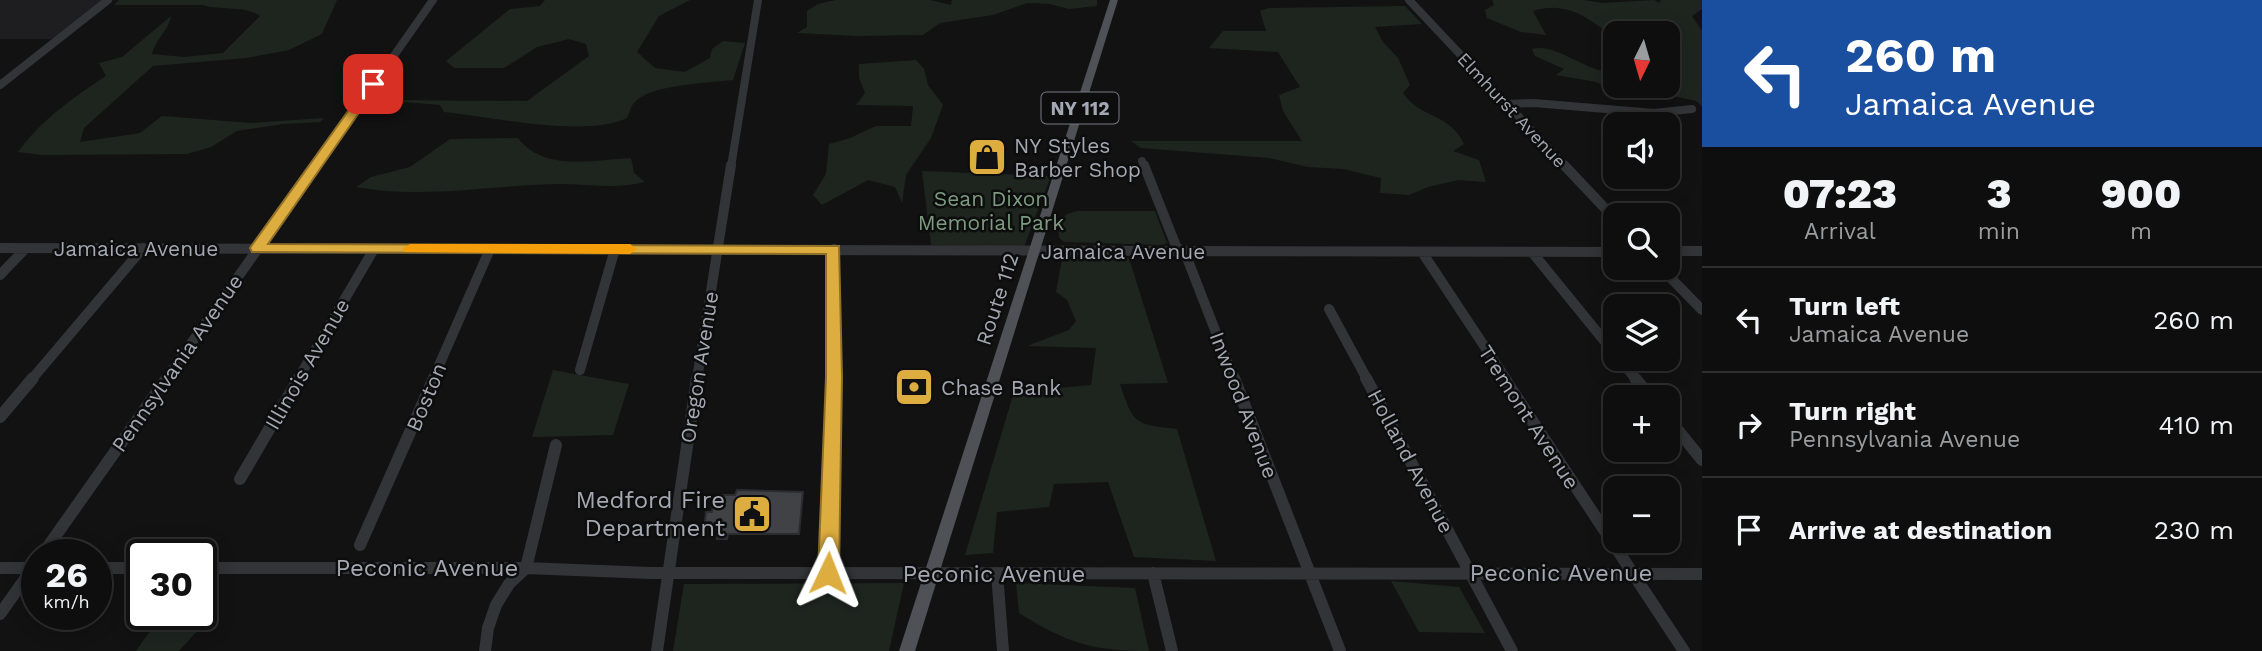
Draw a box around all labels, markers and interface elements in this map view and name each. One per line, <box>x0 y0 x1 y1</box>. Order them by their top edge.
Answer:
north arrow <box>1603 21 1680 98</box>
map controls <box>1603 21 1680 553</box>
text: 260 m <box>1845 26 1996 84</box>
icon: left <box>1730 28 1821 119</box>
street label: Elmhurst Avenue <box>1453 48 1571 172</box>
pin <box>343 54 403 114</box>
icon: arrive <box>354 65 392 103</box>
text: Jamaica Avenue <box>1845 85 2096 123</box>
road number: NY 112 <box>1042 92 1118 124</box>
button: sound <box>1603 112 1680 189</box>
place label: NY Styles Barber Shop <box>1014 133 1141 182</box>
shop icon: NY Styles Barber Shop <box>966 136 1008 178</box>
text: 07:23 <box>1783 169 1897 218</box>
text: 3 <box>1986 169 2011 218</box>
text: 900 <box>2101 169 2181 218</box>
park label: Sean Dixon Memorial Park <box>918 186 1064 235</box>
button: search <box>1603 203 1680 280</box>
text: Arrival <box>1804 218 1876 245</box>
text: min <box>1978 218 2020 245</box>
text: m <box>2130 218 2152 245</box>
street label: Jamaica Avenue <box>54 236 218 261</box>
street label: Jamaica Avenue <box>1041 239 1205 264</box>
street label: Route 112 <box>970 250 1024 348</box>
street label: Pennsylvania Avenue <box>106 269 248 457</box>
street label: Oregon Avenue <box>675 289 723 445</box>
text: Turn left <box>1789 291 1900 321</box>
street label: Illinois Avenue <box>259 294 355 434</box>
button: layers <box>1603 294 1680 371</box>
icon: left <box>1730 301 1768 339</box>
text: 260 m <box>2153 305 2234 335</box>
text: Jamaica Avenue <box>1789 321 1969 348</box>
street label: Inwood Avenue <box>1205 328 1283 482</box>
street label: Tremont Avenue <box>1473 340 1585 494</box>
street label: Boston <box>400 359 452 435</box>
bank icon: Chase Bank <box>893 366 935 408</box>
place label: Chase Bank <box>941 375 1061 400</box>
street label: Holland Avenue <box>1363 385 1459 537</box>
button: + <box>1603 385 1680 462</box>
text: Turn right <box>1789 396 1916 426</box>
icon: right <box>1730 406 1768 444</box>
text: 410 m <box>2159 410 2234 440</box>
text: Pennsylvania Avenue <box>1789 426 2020 453</box>
button: − <box>1603 476 1680 553</box>
place label: Medford Fire Department <box>575 486 725 542</box>
public building icon: Medford Fire Department <box>731 493 773 535</box>
icon: arrive <box>1730 511 1768 549</box>
text: Arrive at destination <box>1789 515 2052 545</box>
text: 230 m <box>2154 515 2234 545</box>
position arrow <box>791 536 865 610</box>
speed limit sign: 30 <box>126 539 217 630</box>
text: 26 <box>45 554 88 596</box>
street label: Peconic Avenue <box>336 554 518 582</box>
street label: Peconic Avenue <box>1470 559 1652 587</box>
street label: Peconic Avenue <box>903 560 1085 588</box>
text: km/h <box>43 591 90 612</box>

